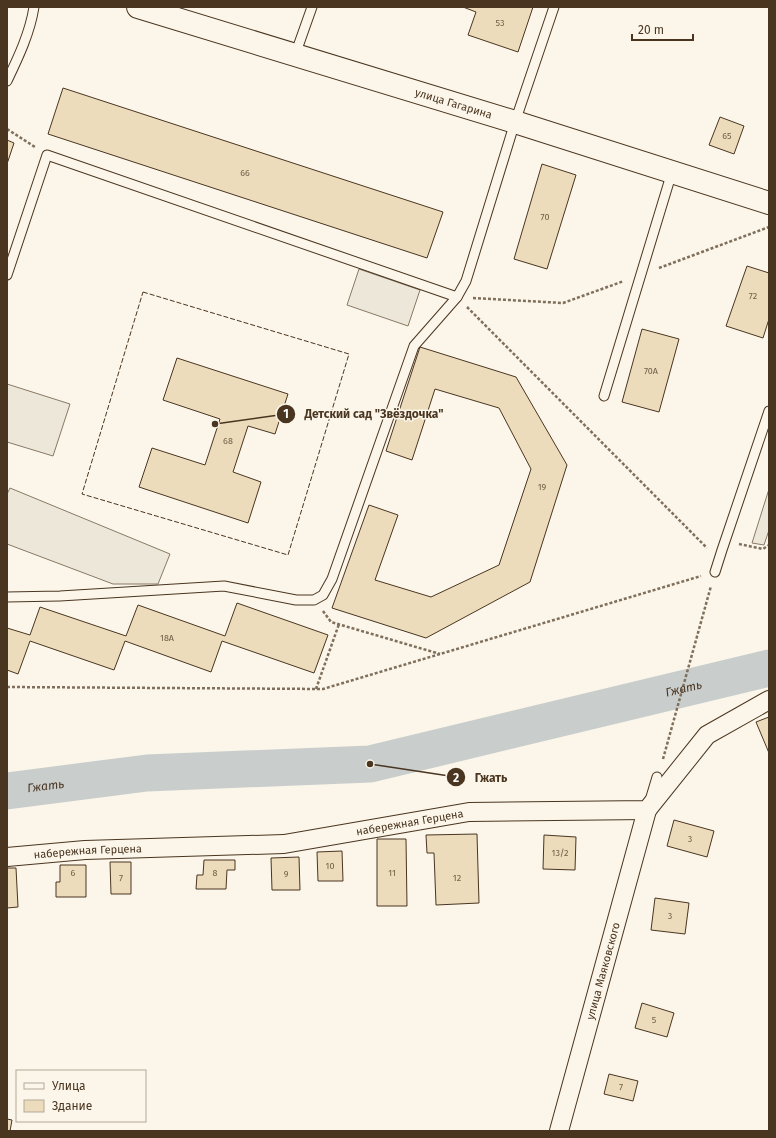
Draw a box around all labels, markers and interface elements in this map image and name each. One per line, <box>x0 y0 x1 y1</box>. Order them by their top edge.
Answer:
scale bar <box>632 16 693 42</box>
house number: 53 <box>496 18 504 28</box>
text: 20 m <box>638 23 664 37</box>
street label: улица Гагарина <box>413 86 494 122</box>
house number: 65 <box>722 131 732 141</box>
house number: 66 <box>240 168 250 178</box>
house number: 70 <box>541 212 549 222</box>
house number: 72 <box>749 291 757 301</box>
house number: 70А <box>644 366 659 376</box>
callout: Детский сад "Звёздочка" <box>276 402 451 426</box>
text: 1 <box>283 407 289 421</box>
text: Детский сад "Звёздочка" <box>303 407 444 421</box>
house number: 68 <box>223 436 233 446</box>
house number: 19 <box>538 482 547 492</box>
house number: 18А <box>160 633 175 643</box>
water label: Гжать <box>664 677 703 700</box>
callout: Гжать <box>446 765 515 789</box>
text: 2 <box>453 771 459 785</box>
text: Гжать <box>475 771 508 785</box>
water label: Гжать <box>26 777 65 795</box>
street label: набережная Герцена <box>355 807 464 838</box>
house number: 3 <box>688 834 692 844</box>
street label: набережная Герцена <box>33 842 142 862</box>
house number: 13/2 <box>552 848 568 858</box>
house number: 10 <box>326 861 334 871</box>
house number: 6 <box>71 868 76 878</box>
house number: 8 <box>213 868 218 878</box>
house number: 11 <box>388 868 396 878</box>
house number: 9 <box>284 869 289 879</box>
house number: 7 <box>119 873 123 883</box>
house number: 12 <box>453 873 461 883</box>
house number: 3 <box>668 911 672 921</box>
street label: улица Маяковского <box>584 921 623 1021</box>
house number: 5 <box>652 1015 657 1025</box>
legend <box>16 1070 146 1122</box>
text: Улица <box>52 1079 86 1093</box>
house number: 7 <box>619 1082 623 1092</box>
text: Здание <box>52 1099 92 1113</box>

